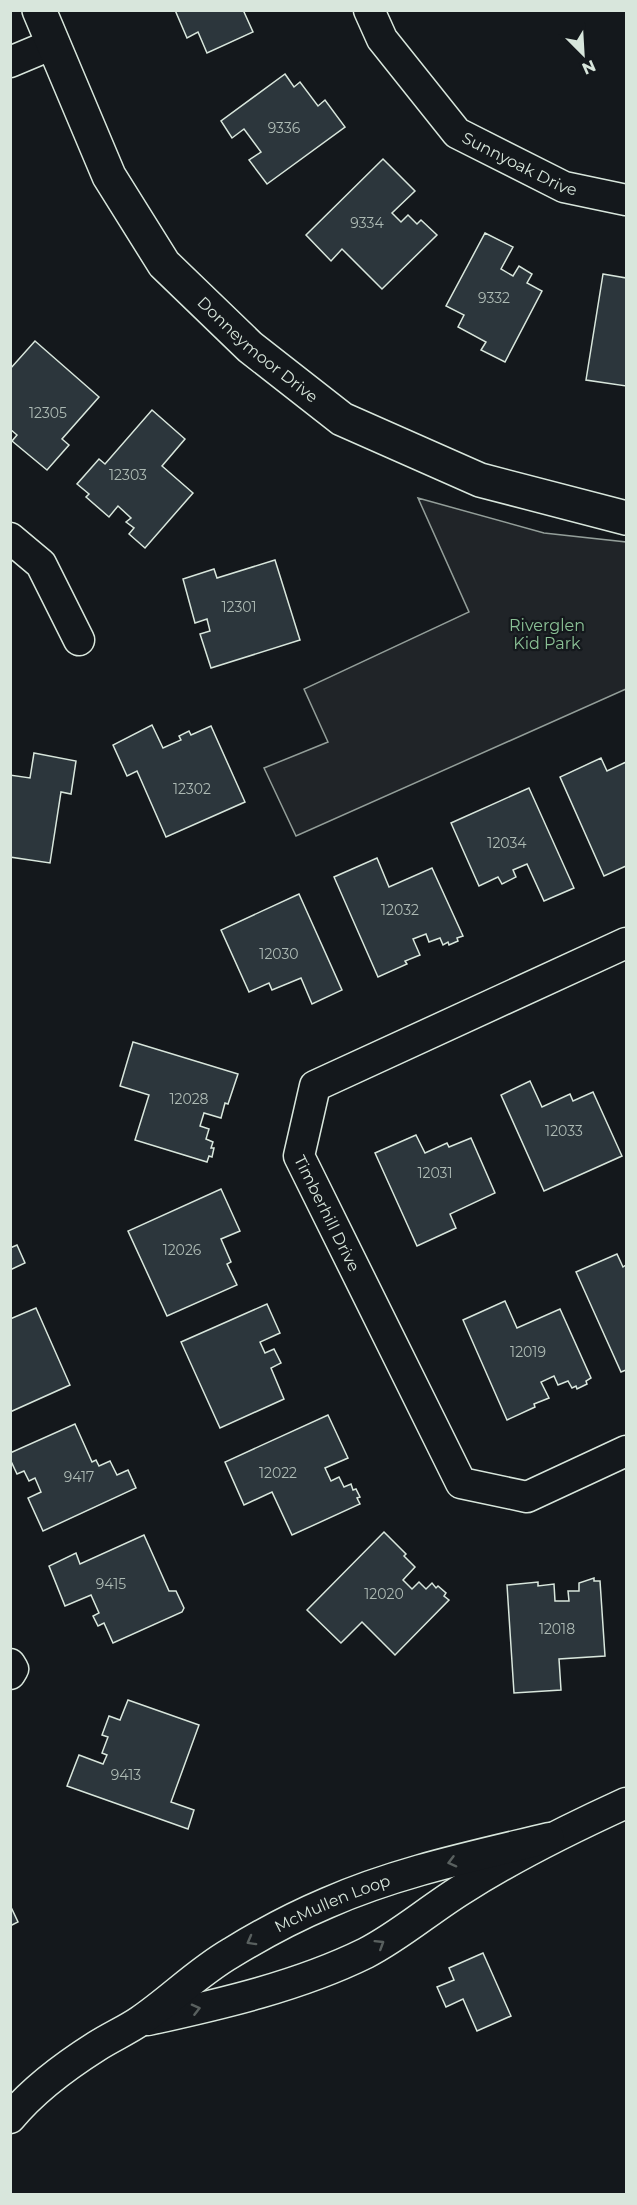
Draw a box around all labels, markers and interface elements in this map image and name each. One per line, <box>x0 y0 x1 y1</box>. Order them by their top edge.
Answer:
north arrow <box>553 24 613 84</box>
text: N <box>579 56 599 79</box>
house number: 9336 <box>268 119 301 137</box>
street label: Sunnyoak Drive <box>459 128 578 199</box>
house number: 9334 <box>350 214 384 232</box>
house number: 9332 <box>478 289 510 307</box>
street label: Donneymoor Drive <box>194 293 322 407</box>
house number: 12305 <box>29 404 67 422</box>
house number: 12303 <box>109 466 147 484</box>
house number: 12301 <box>221 598 257 616</box>
park label: Riverglen Kid Park <box>509 616 585 653</box>
house number: 12302 <box>173 780 211 798</box>
house number: 12034 <box>487 834 527 852</box>
house number: 12032 <box>381 901 419 919</box>
house number: 12030 <box>259 945 299 963</box>
house number: 12028 <box>169 1090 209 1108</box>
house number: 12033 <box>545 1122 583 1140</box>
street label: Timberhill Drive <box>290 1152 364 1275</box>
house number: 12031 <box>417 1164 453 1182</box>
house number: 12026 <box>163 1241 202 1259</box>
house number: 12019 <box>510 1343 546 1361</box>
house number: 12022 <box>259 1464 297 1482</box>
house number: 9417 <box>64 1468 94 1486</box>
house number: 9415 <box>96 1575 126 1593</box>
house number: 12020 <box>364 1585 404 1603</box>
house number: 12018 <box>539 1620 575 1638</box>
house number: 9413 <box>111 1766 141 1784</box>
one-way arrow <box>447 1855 457 1868</box>
street label: McMullen Loop <box>271 1871 393 1936</box>
one-way arrow <box>247 1934 258 1945</box>
one-way arrow <box>373 1941 384 1952</box>
one-way arrow <box>191 2004 201 2017</box>

